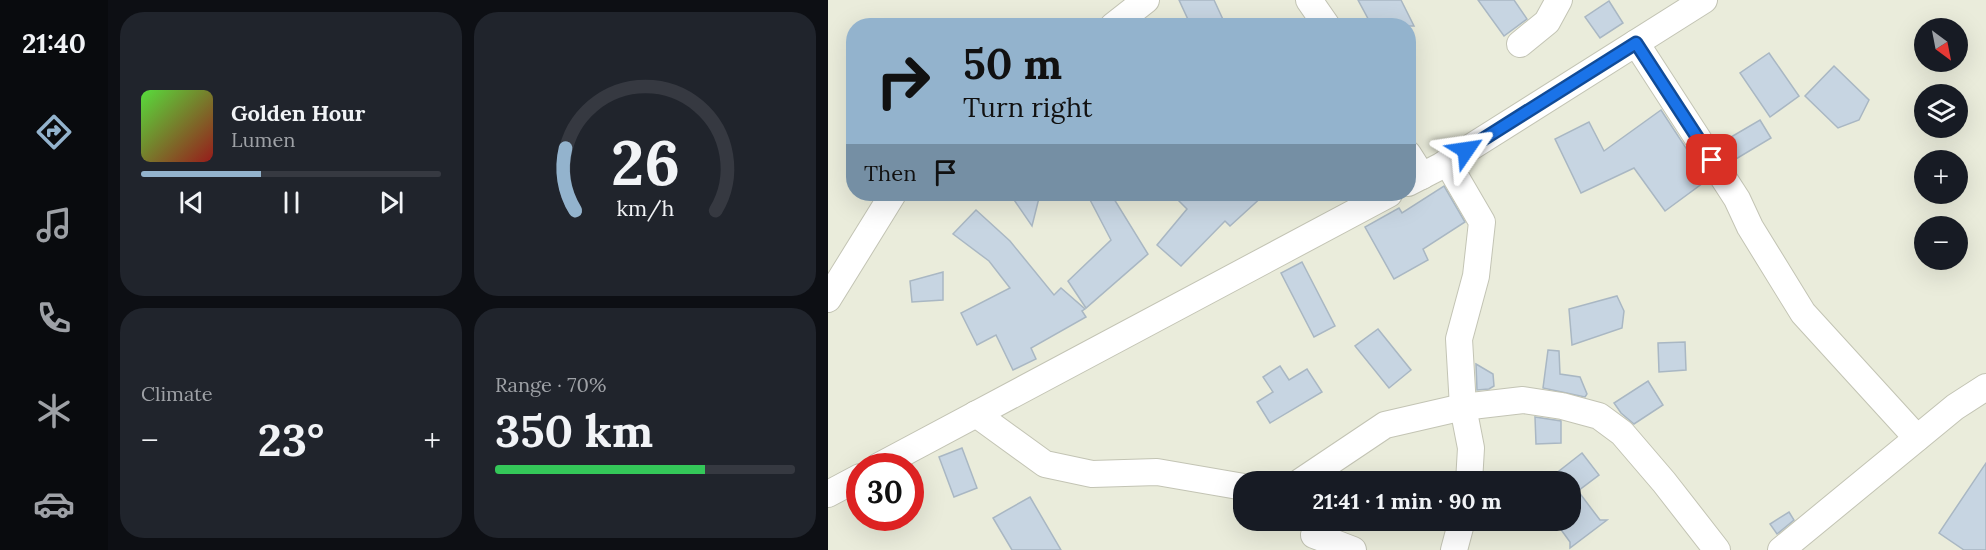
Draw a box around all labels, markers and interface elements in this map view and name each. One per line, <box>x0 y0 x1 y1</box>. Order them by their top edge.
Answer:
north arrow <box>1914 18 1968 72</box>
map controls <box>1914 18 1968 270</box>
text: 21:40 <box>22 26 86 60</box>
text: 50 m <box>963 37 1062 91</box>
icon: right <box>864 42 942 120</box>
button: layers <box>1914 84 1968 138</box>
text: Turn right <box>963 90 1092 124</box>
text: Golden Hour <box>231 99 365 127</box>
icon: directions <box>33 111 75 153</box>
position arrow <box>1434 118 1498 182</box>
text: 26 <box>610 122 680 202</box>
text: Lumen <box>231 127 295 152</box>
pin <box>1686 134 1737 185</box>
icon: arrive <box>1695 143 1728 176</box>
button: + <box>1914 150 1968 204</box>
icon: arrive <box>929 156 962 189</box>
text: Then <box>864 159 917 187</box>
icon: previous <box>175 186 208 219</box>
icon: pause <box>275 186 308 219</box>
icon: next <box>375 186 408 219</box>
text: km/h <box>616 195 674 223</box>
icon: music <box>33 204 75 246</box>
button: − <box>1914 216 1968 270</box>
icon: phone <box>33 297 75 339</box>
text: Range · 70% <box>495 372 606 397</box>
text: Climate <box>141 381 213 406</box>
icon: climate <box>33 390 75 432</box>
text: 350 km <box>495 402 653 459</box>
text: 23° <box>258 411 324 468</box>
text: − <box>141 419 159 461</box>
text: + <box>423 419 441 461</box>
speed limit sign: 30 <box>846 453 924 531</box>
icon: car <box>33 483 75 525</box>
text: 21:41 · 1 min · 90 m <box>1312 487 1502 515</box>

